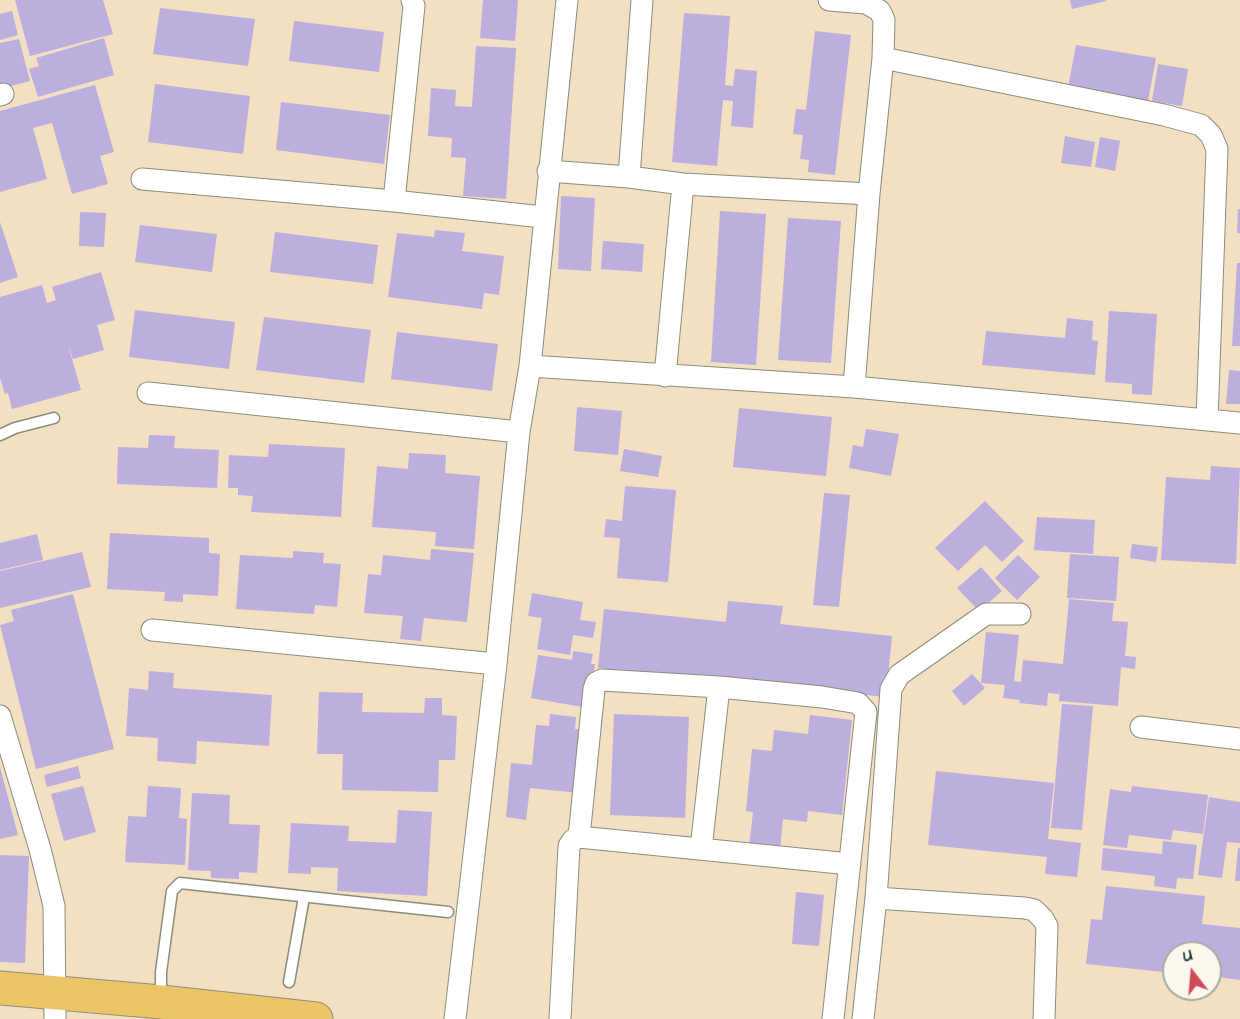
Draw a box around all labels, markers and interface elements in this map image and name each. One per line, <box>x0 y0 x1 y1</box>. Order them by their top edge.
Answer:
north arrow <box>1162 941 1222 1001</box>
text: U <box>1180 944 1195 967</box>

